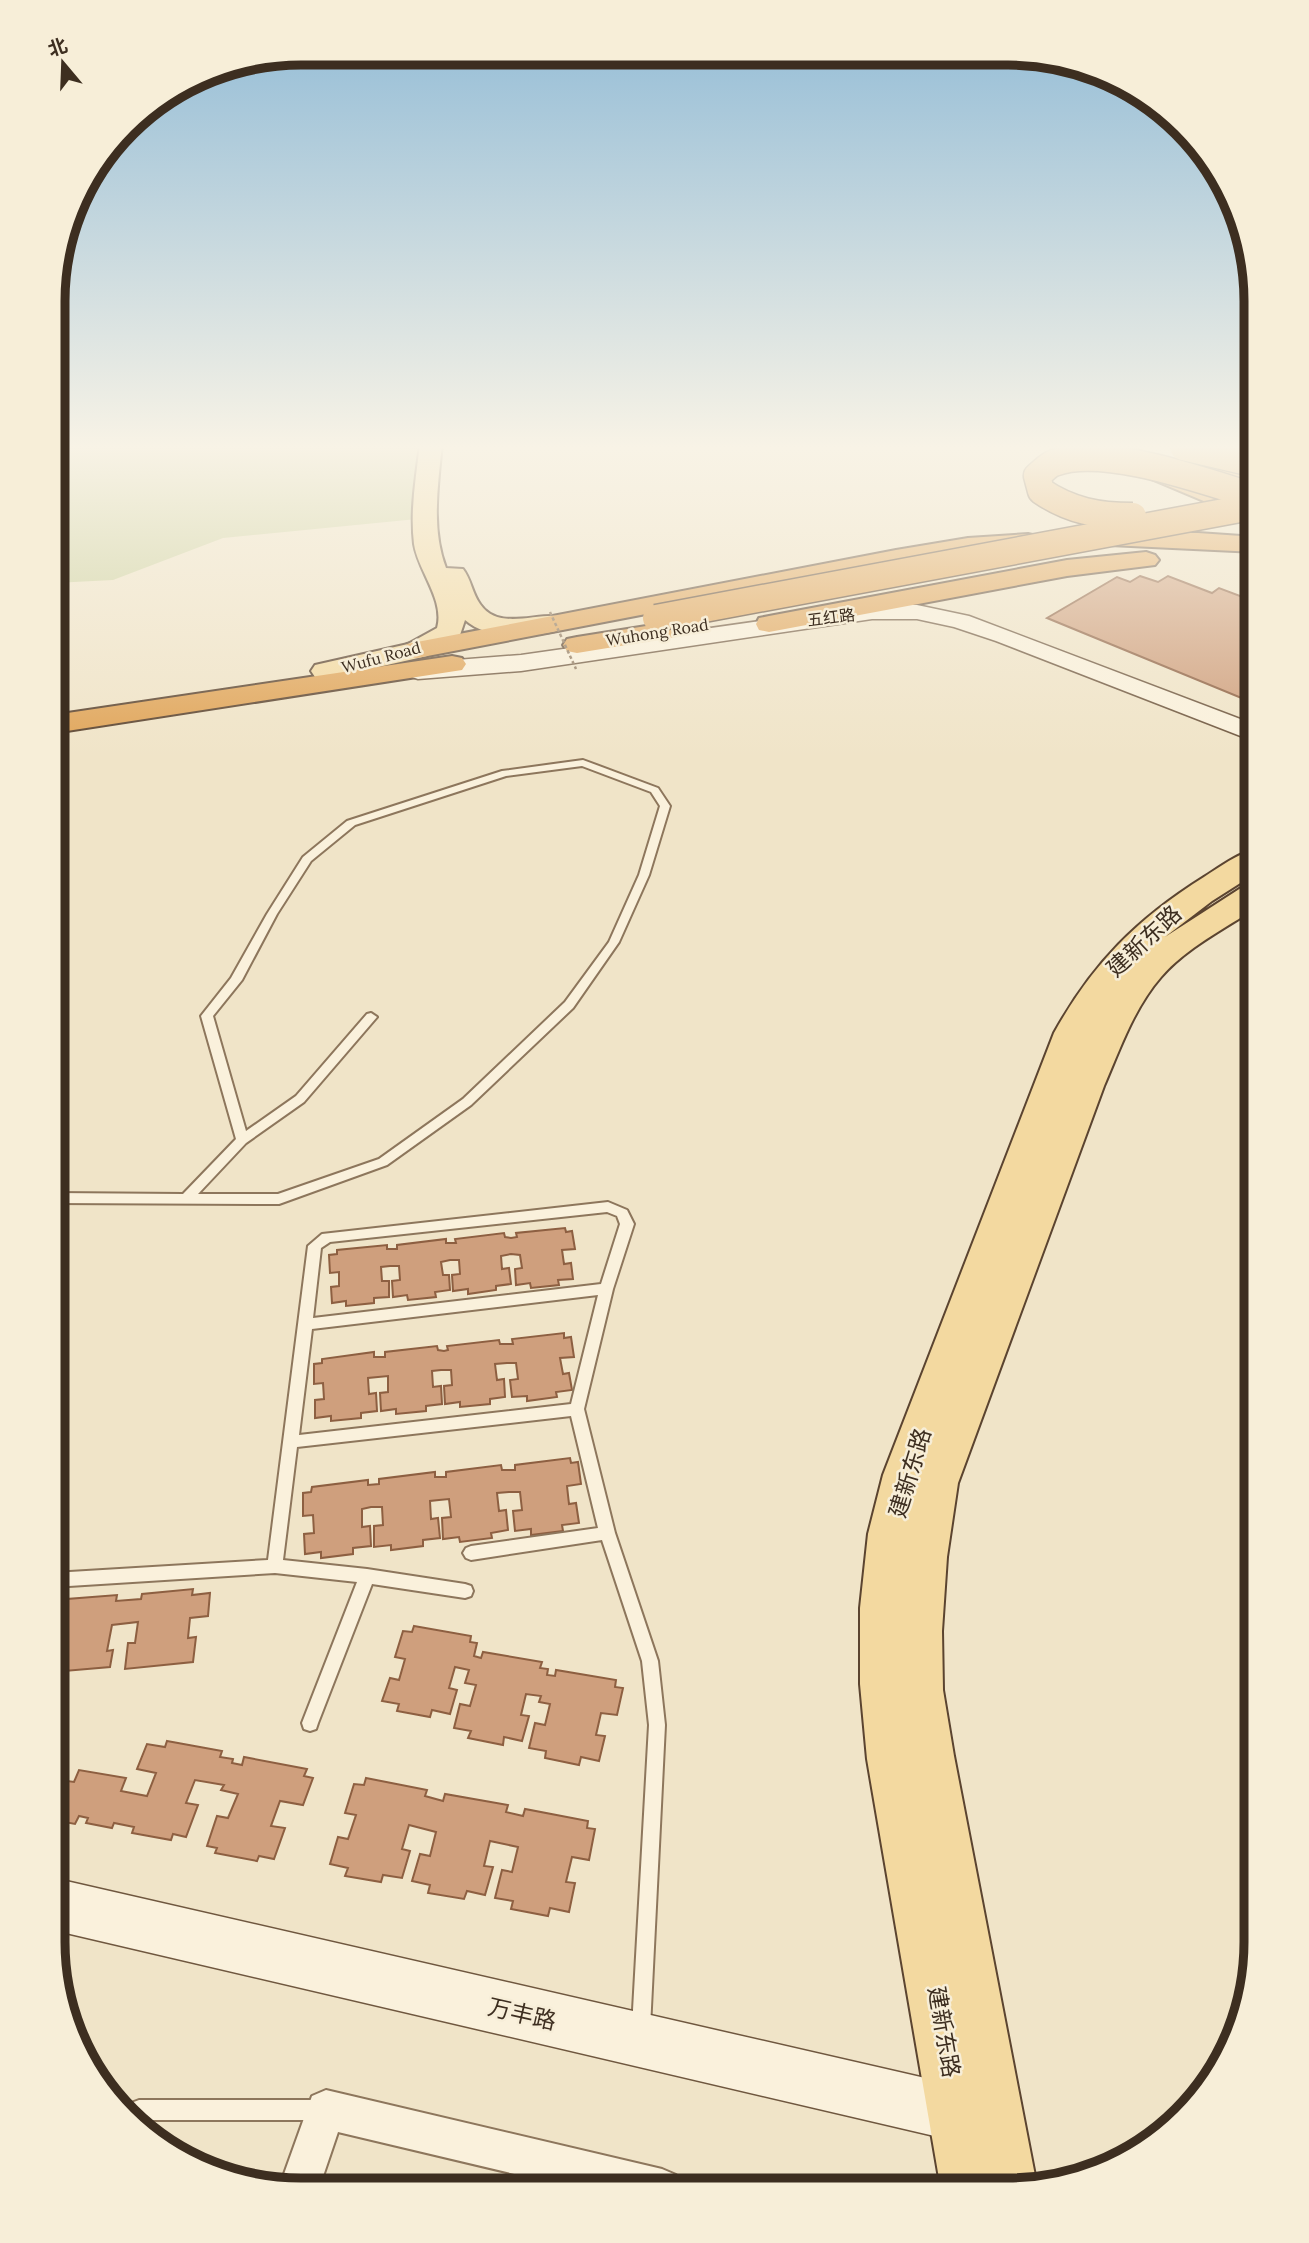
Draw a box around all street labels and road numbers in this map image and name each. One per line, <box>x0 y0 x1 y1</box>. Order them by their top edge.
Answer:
street label: 五红路 <box>806 604 856 630</box>
street label: Wuhong Road <box>604 614 710 650</box>
street label: Wufu Road <box>339 637 423 677</box>
street label: 建新东路 <box>1100 899 1187 983</box>
street label: 建新东路 <box>882 1425 937 1521</box>
street label: 建新东路 <box>922 1984 967 2080</box>
street label: 万丰路 <box>485 1992 559 2035</box>

